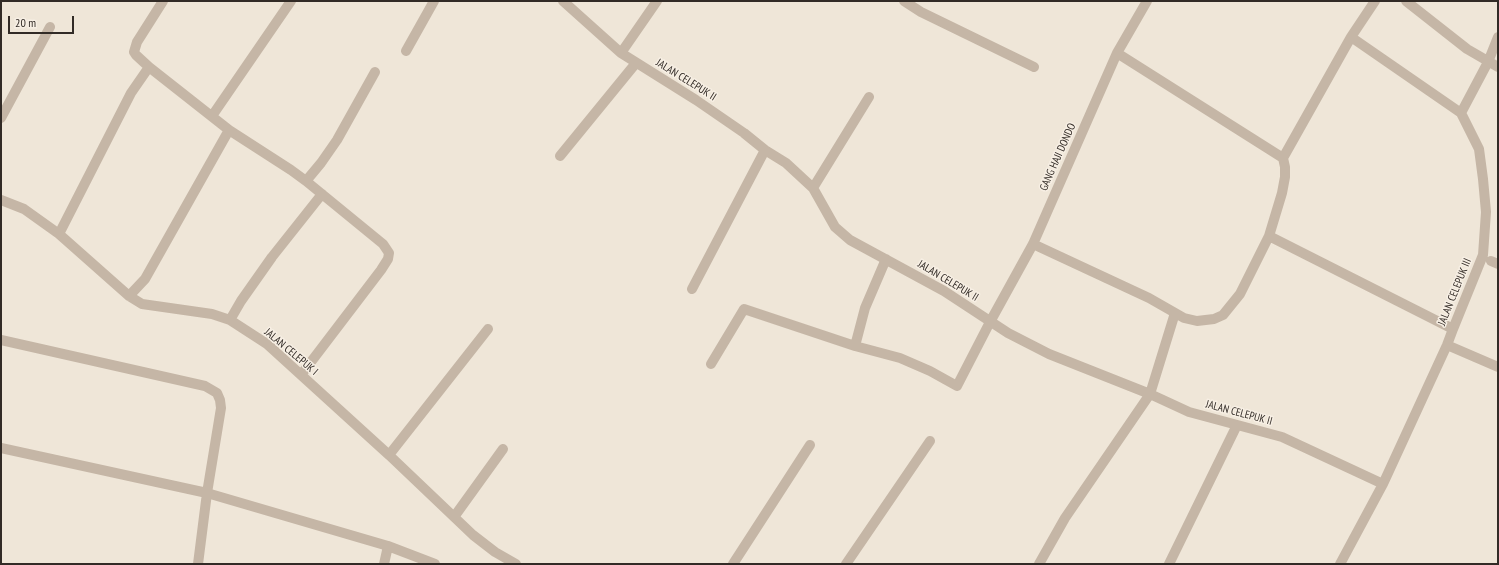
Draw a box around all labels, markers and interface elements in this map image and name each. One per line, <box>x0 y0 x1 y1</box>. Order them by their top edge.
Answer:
scale bar <box>10 8 76 34</box>
text: 20 m <box>15 15 36 30</box>
street label: JALAN CELEPUK II <box>653 56 719 104</box>
street label: GANG HAJI DONDO <box>1037 121 1079 193</box>
street label: JALAN CELEPUK III <box>1436 257 1474 327</box>
street label: JALAN CELEPUK II <box>915 258 981 304</box>
street label: JALAN CELEPUK I <box>261 326 321 378</box>
street label: JALAN CELEPUK II <box>1204 398 1274 428</box>

